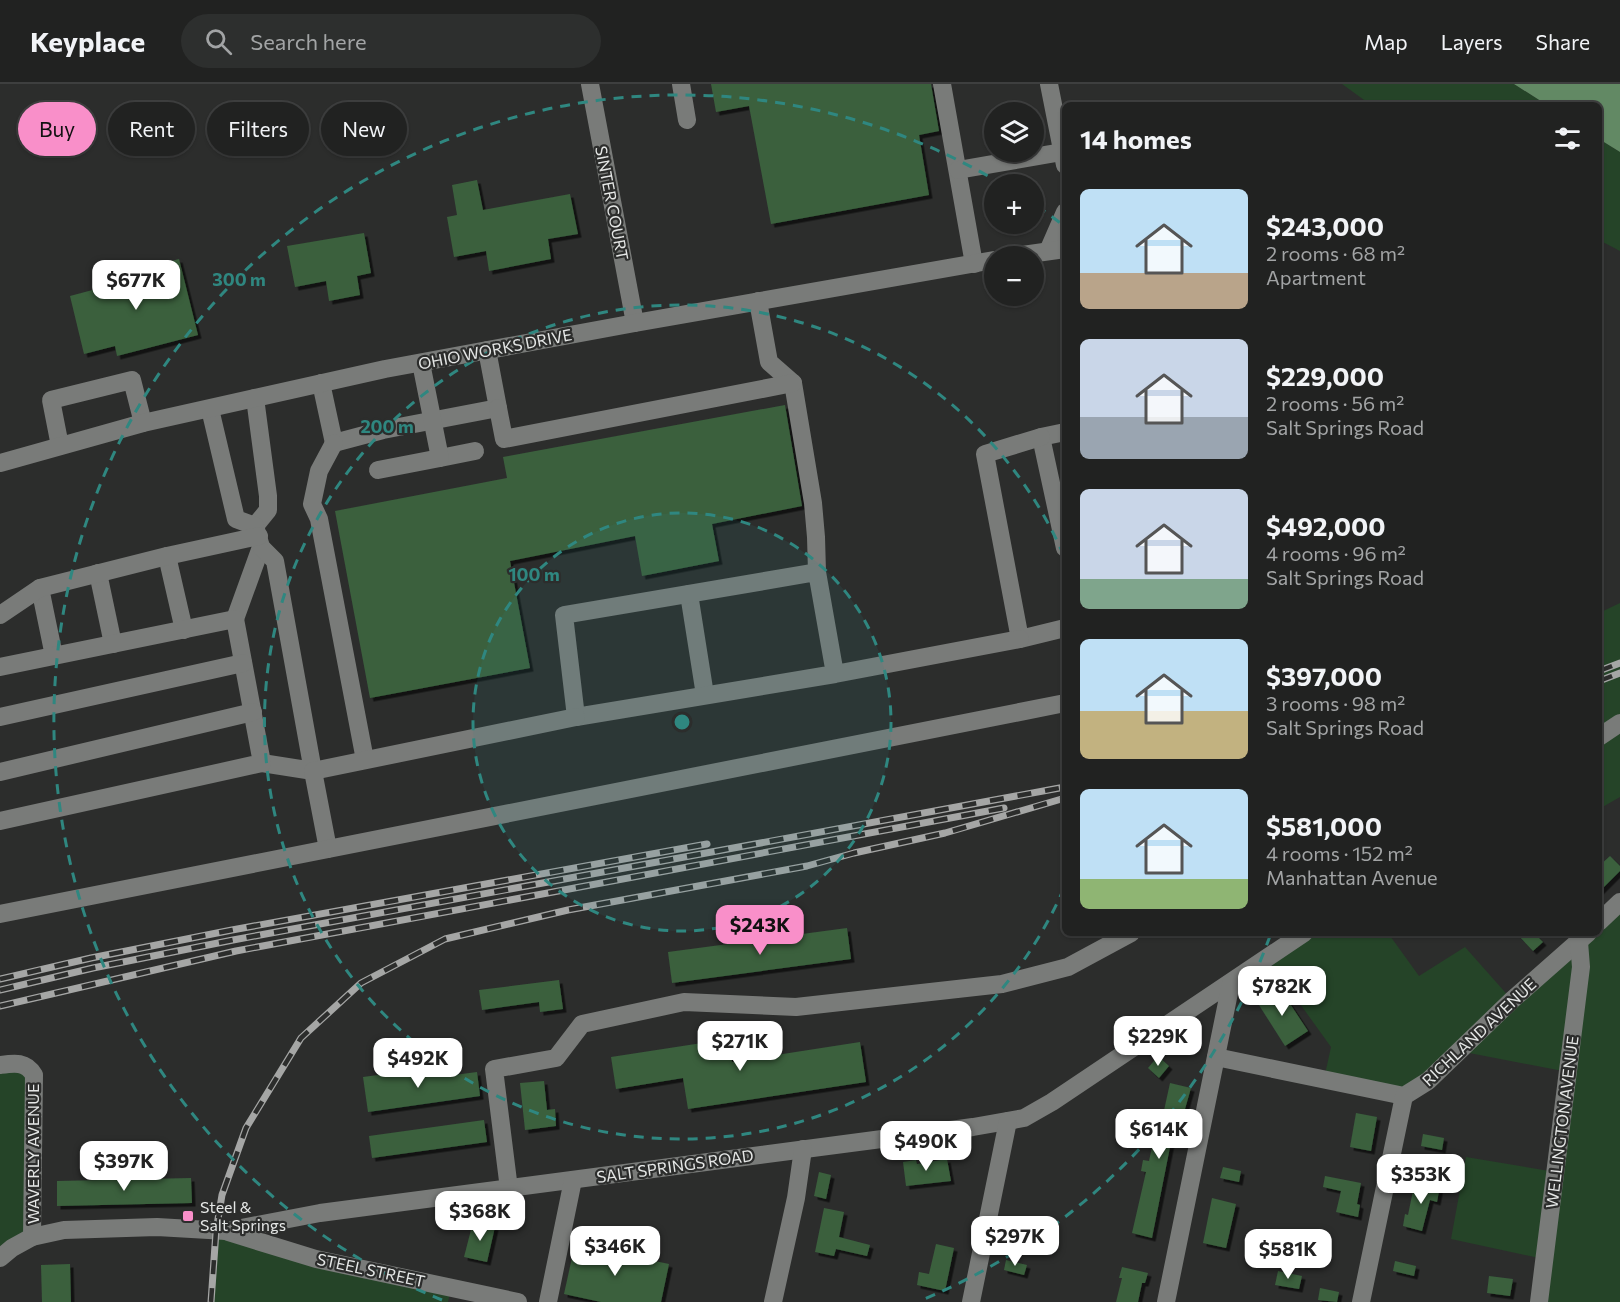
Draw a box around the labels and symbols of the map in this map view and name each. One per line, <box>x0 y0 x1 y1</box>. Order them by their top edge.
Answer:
street label: SINTER COURT <box>592 144 633 262</box>
pin: $677K <box>94 260 178 311</box>
text: 300 m <box>212 268 266 290</box>
street label: OHIO WORKS DRIVE <box>416 324 573 373</box>
text: 200 m <box>360 415 414 437</box>
text: 100 m <box>508 563 560 585</box>
centre of rings <box>672 712 692 732</box>
pin: $243K <box>718 905 802 956</box>
pin: $782K <box>1240 966 1324 1017</box>
street label: RICHLAND AVENUE <box>1418 974 1540 1089</box>
pin: $229K <box>1116 1016 1200 1067</box>
pin: $271K <box>698 1021 782 1072</box>
street label: WELLINGTON AVENUE <box>1541 1035 1582 1209</box>
pin: $492K <box>376 1038 460 1089</box>
street label: WAVERLY AVENUE <box>23 1084 42 1224</box>
pin: $614K <box>1117 1109 1201 1160</box>
pin: $490K <box>884 1121 968 1172</box>
pin: $397K <box>82 1141 166 1192</box>
street label: SALT SPRINGS ROAD <box>595 1145 755 1186</box>
pin: $353K <box>1379 1154 1463 1205</box>
pin: $368K <box>438 1191 522 1242</box>
place label: Steel & Salt Springs <box>200 1197 286 1234</box>
marker: Steel & Salt Springs <box>181 1209 195 1223</box>
pin: $297K <box>973 1216 1057 1267</box>
pin: $346K <box>573 1226 657 1277</box>
pin: $581K <box>1246 1229 1330 1280</box>
street label: STEEL STREET <box>315 1249 427 1290</box>

